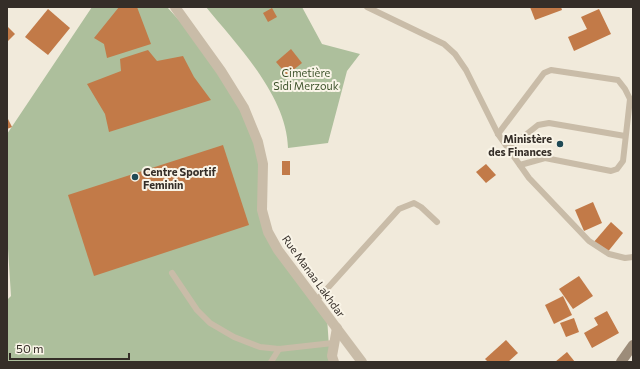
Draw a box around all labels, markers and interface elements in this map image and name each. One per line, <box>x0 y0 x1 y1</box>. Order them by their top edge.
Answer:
park label: Cimetière Sidi Merzouk <box>273 66 339 92</box>
place label: Ministère des Finances <box>488 132 552 158</box>
marker: Ministère des Finances <box>555 139 565 149</box>
place label: Centre Sportif Feminin <box>143 165 217 191</box>
marker: Centre Sportif Feminin <box>130 172 140 182</box>
street label: Rue Manaa Lakhdar <box>280 232 348 320</box>
scale bar <box>10 335 129 361</box>
text: 50 m <box>16 341 44 355</box>

